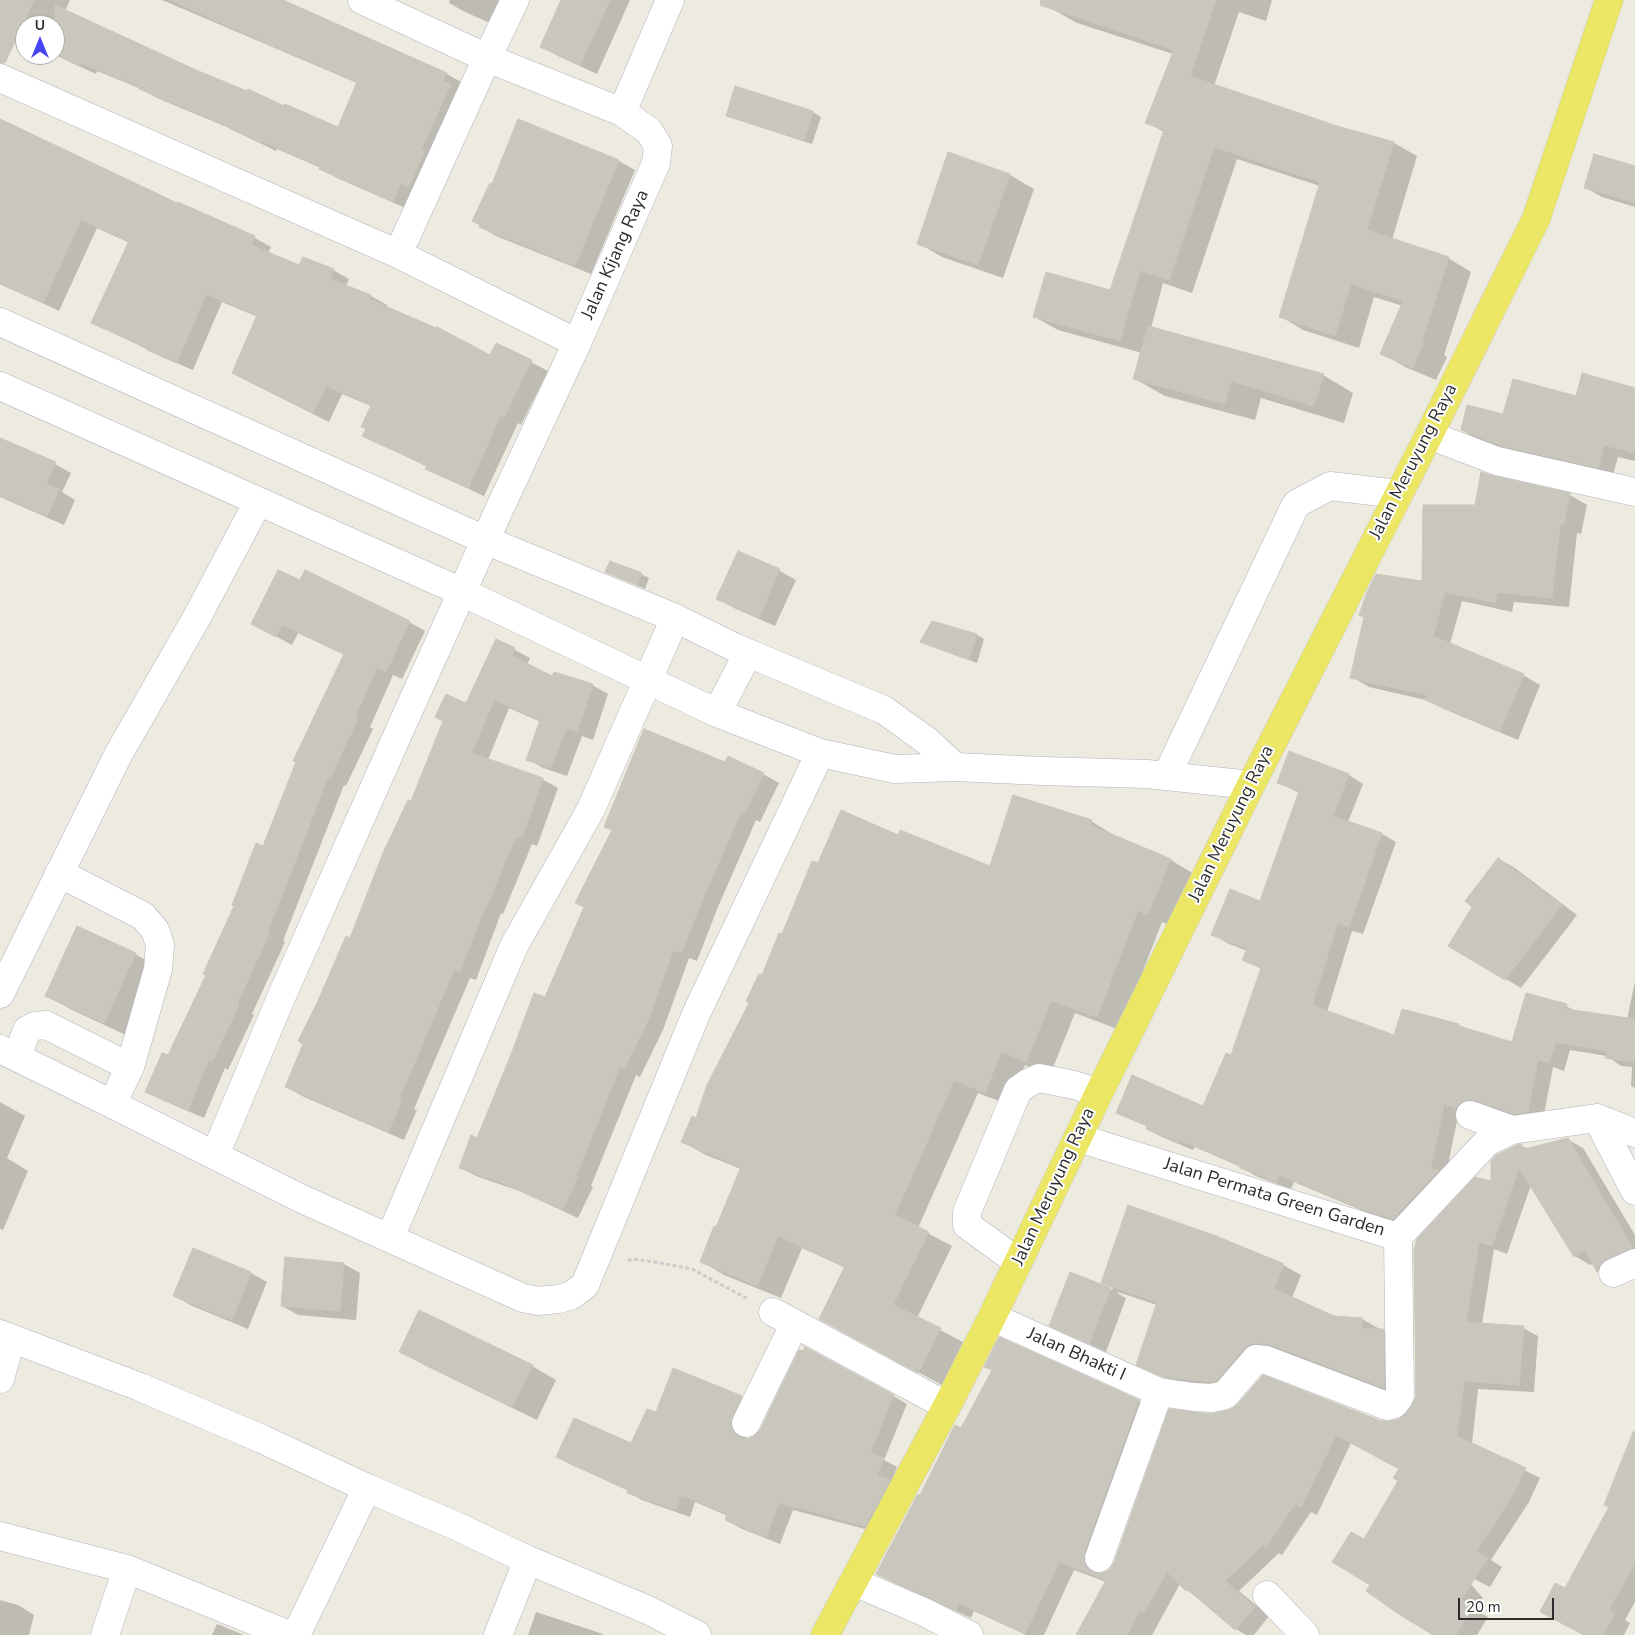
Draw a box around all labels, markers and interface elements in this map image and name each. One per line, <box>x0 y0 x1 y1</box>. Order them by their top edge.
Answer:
north arrow <box>15 15 65 65</box>
text: U <box>35 16 45 35</box>
street label: Jalan Kijang Raya <box>578 187 654 323</box>
street label: Jalan Meruyung Raya <box>1365 381 1463 543</box>
street label: Jalan Meruyung Raya <box>1185 742 1279 906</box>
street label: Jalan Meruyung Raya <box>1008 1105 1100 1269</box>
street label: Jalan Permata Green Garden <box>1161 1154 1387 1242</box>
street label: Jalan Bhakti I <box>1023 1324 1129 1386</box>
scale bar <box>1460 1588 1556 1620</box>
text: 20 m <box>1466 1597 1501 1617</box>

